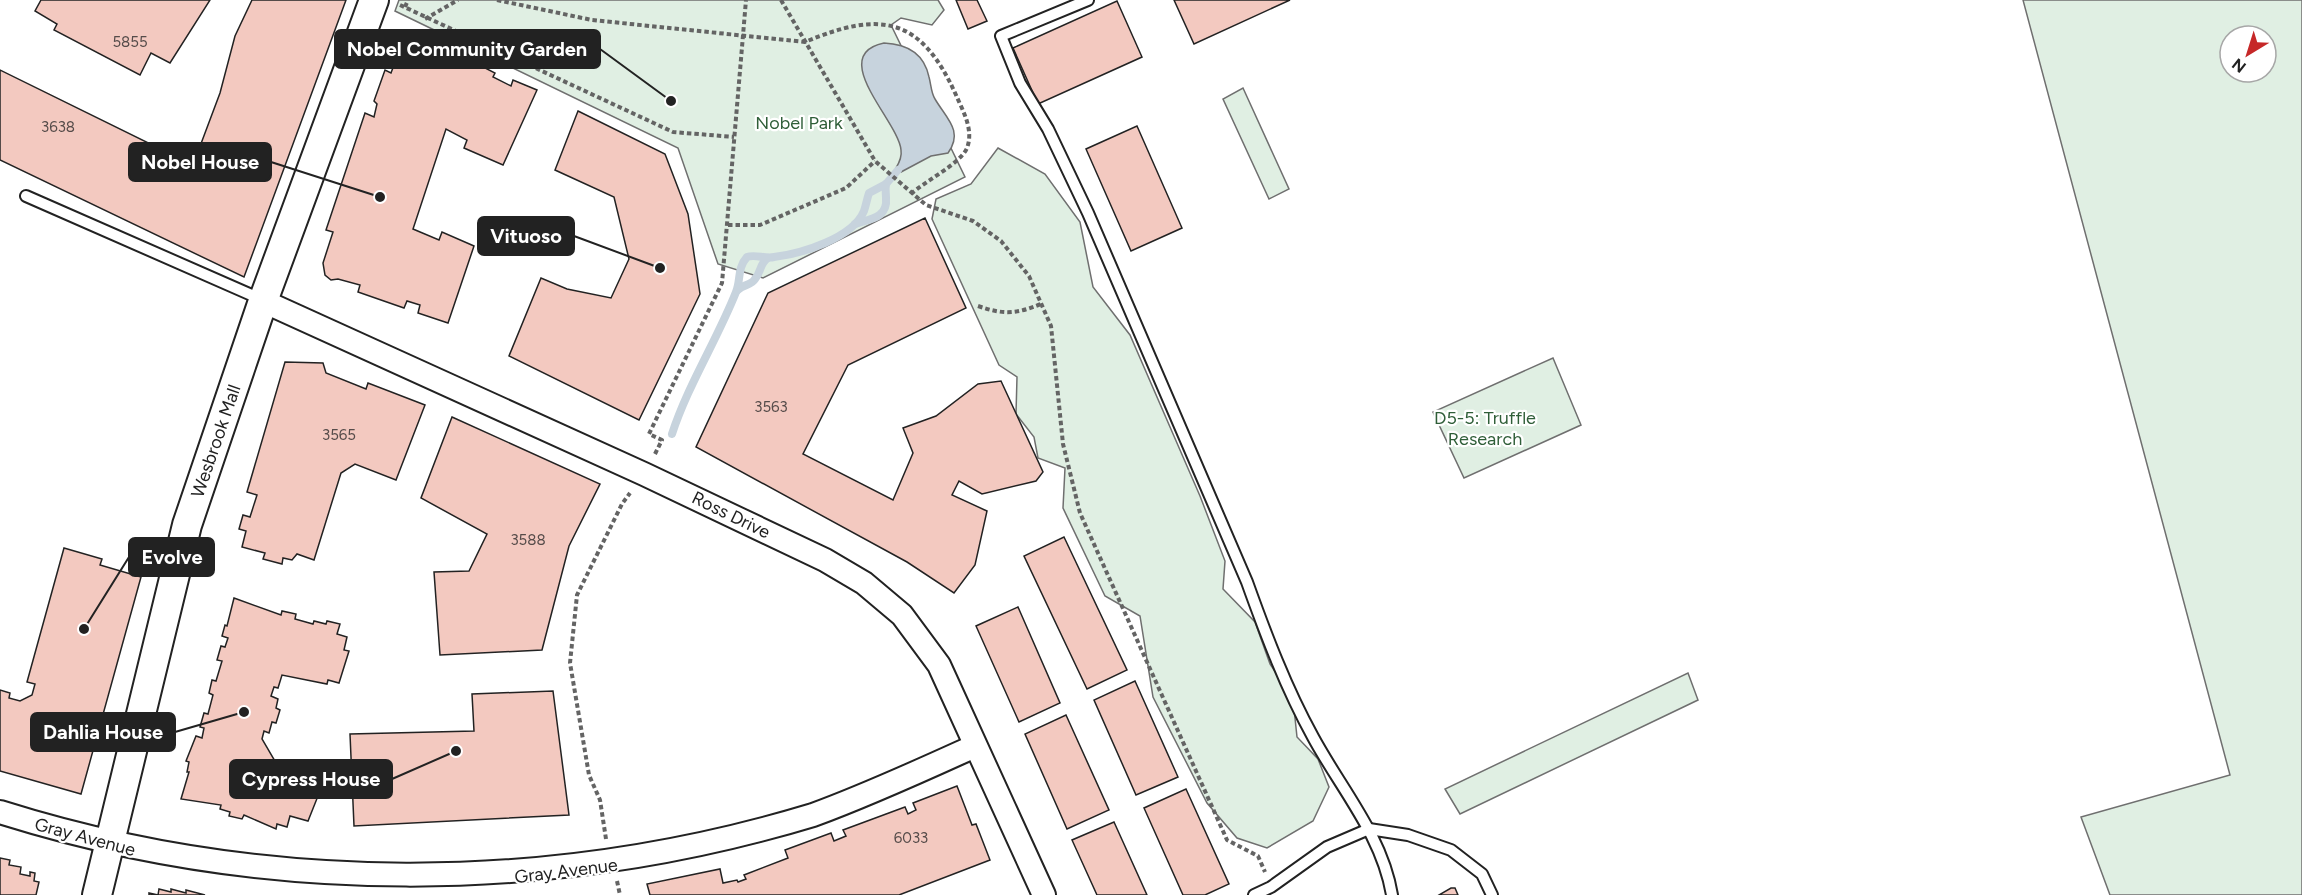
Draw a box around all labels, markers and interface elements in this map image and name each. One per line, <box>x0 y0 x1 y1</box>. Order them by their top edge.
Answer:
north arrow <box>2218 24 2278 84</box>
callout: Nobel Community Garden <box>335 30 600 68</box>
house number: 5855 <box>112 33 148 51</box>
text: Nobel Community Garden <box>347 37 587 61</box>
text: N <box>2228 54 2250 77</box>
park label: Nobel Park <box>755 112 843 134</box>
house number: 3638 <box>41 118 75 136</box>
callout: Nobel House <box>129 143 271 181</box>
text: Nobel House <box>141 150 259 174</box>
callout: Vituoso <box>478 217 574 255</box>
text: Vituoso <box>490 224 562 248</box>
street label: Wesbrook Mall <box>186 382 246 500</box>
house number: 3563 <box>754 398 788 416</box>
park label: D5-5: Truffle Research <box>1434 407 1536 450</box>
house number: 3565 <box>322 426 356 444</box>
street label: Ross Drive <box>688 487 774 543</box>
house number: 3588 <box>510 531 546 549</box>
callout: Evolve <box>129 538 214 576</box>
text: Evolve <box>142 545 203 569</box>
callout: Dahlia House <box>31 713 175 751</box>
text: Dahlia House <box>43 720 163 744</box>
callout: Cypress House <box>230 760 392 798</box>
text: Cypress House <box>242 767 380 791</box>
street label: Gray Avenue <box>32 813 138 861</box>
house number: 6033 <box>894 829 928 847</box>
street label: Gray Avenue <box>513 854 619 888</box>

